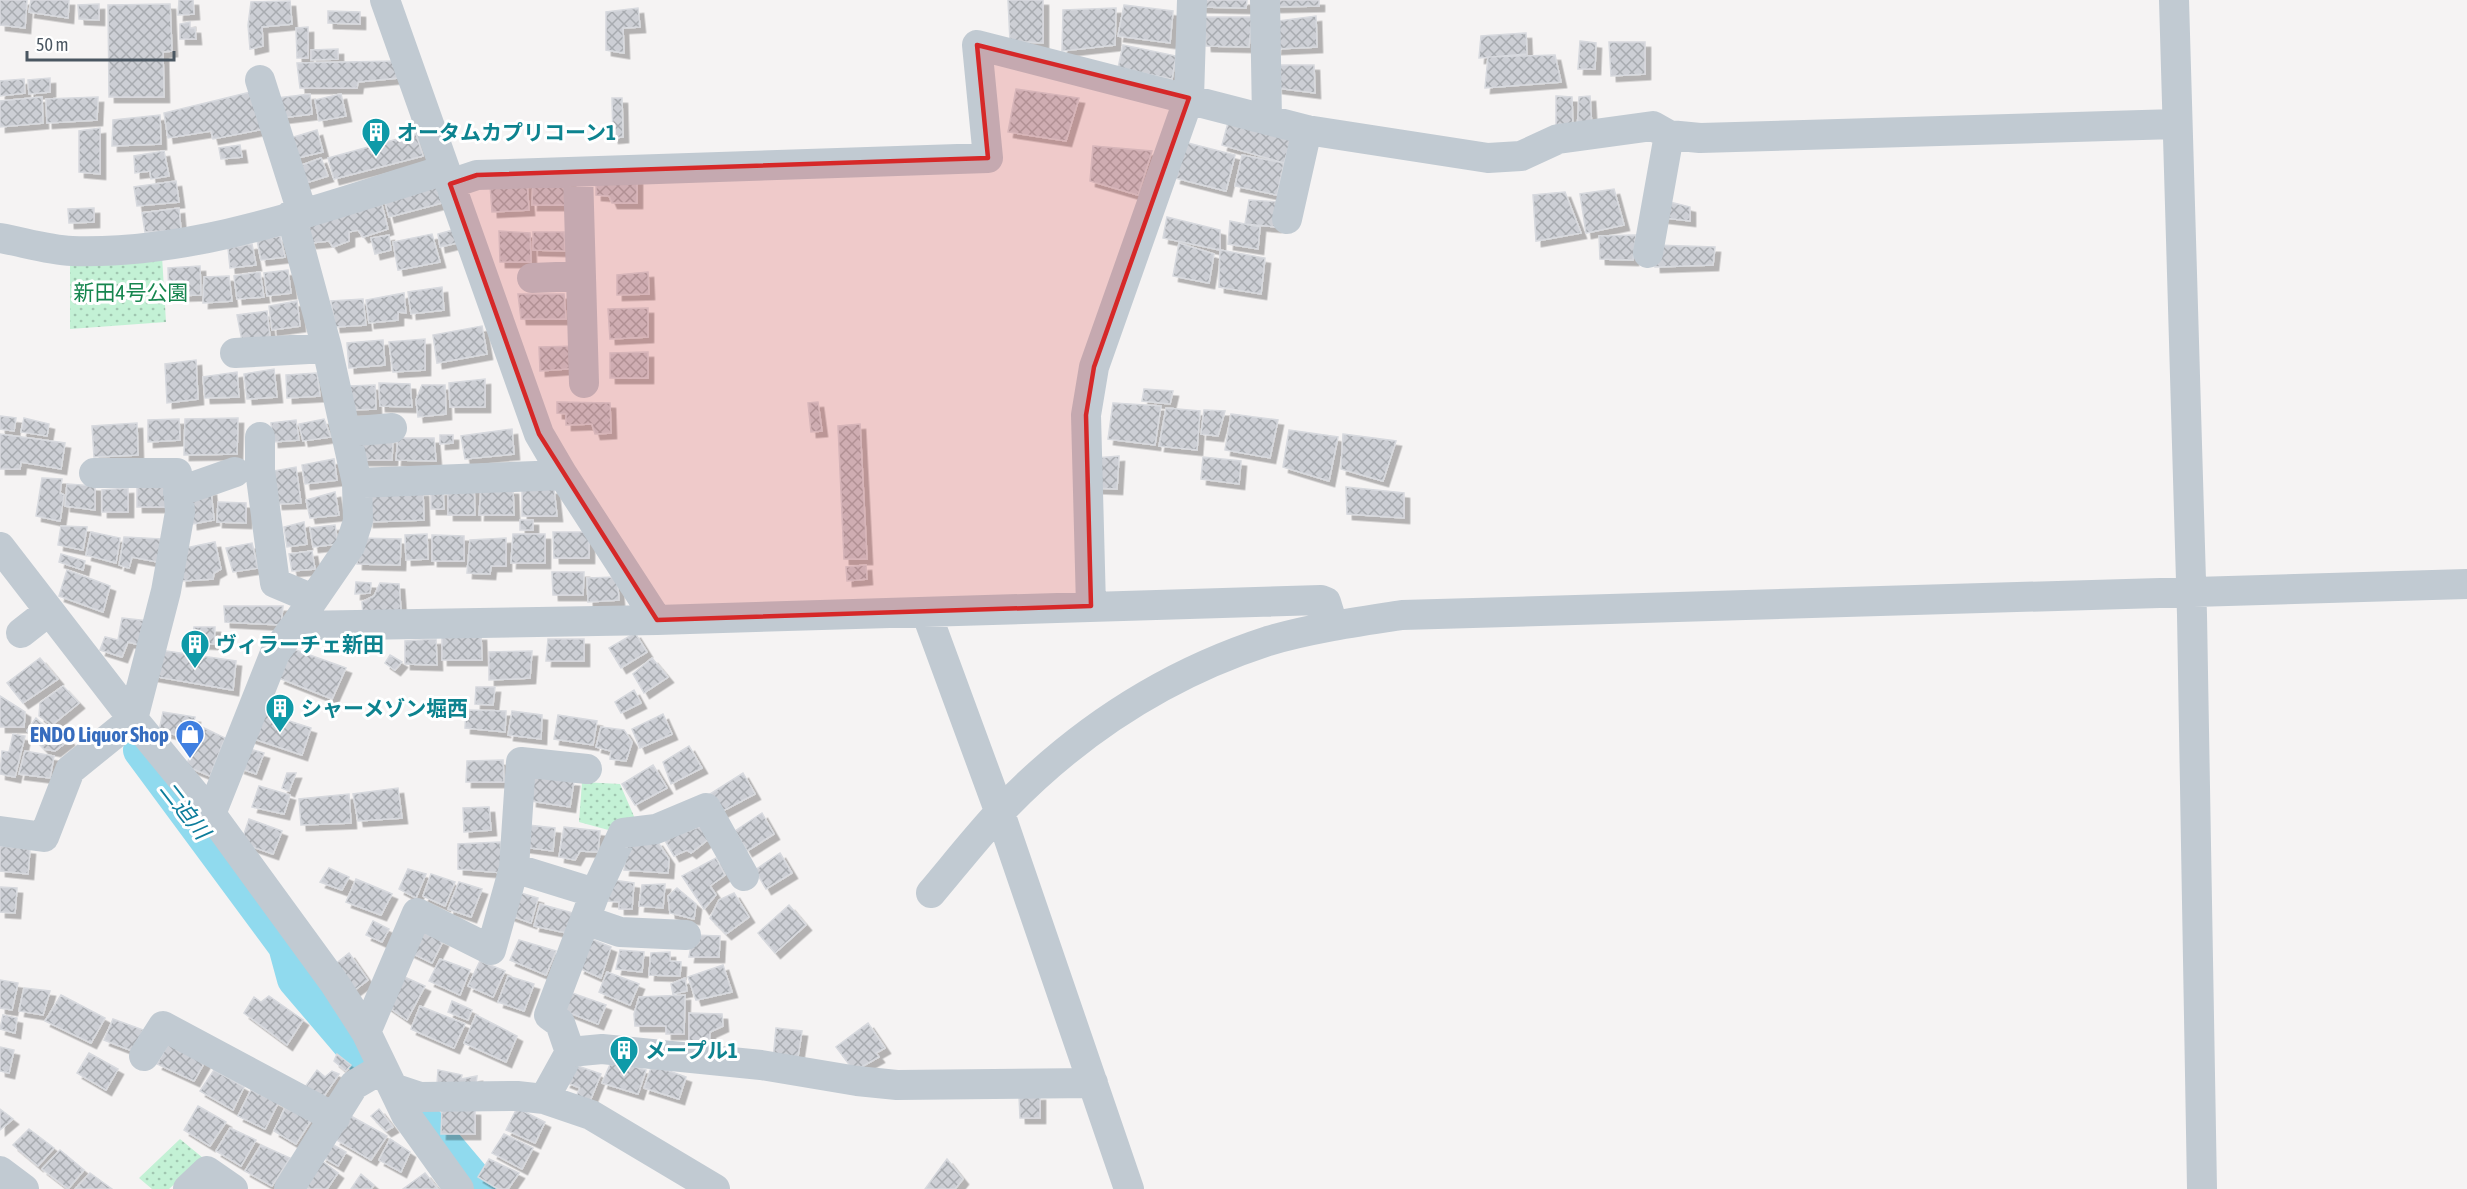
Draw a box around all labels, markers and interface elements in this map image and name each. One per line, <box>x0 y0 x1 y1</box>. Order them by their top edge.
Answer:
scale bar <box>27 24 174 62</box>
text: 50 m <box>36 34 68 55</box>
building icon: オータムカプリコーン1 <box>360 116 392 158</box>
place label: オータムカプリコーン1 <box>397 120 616 144</box>
park label: 新田4号公園 <box>74 280 188 304</box>
building icon: ヴィラーチェ新田 <box>179 628 211 670</box>
place label: ヴィラーチェ新田 <box>216 632 384 656</box>
building icon: シャーメゾン堀西 <box>264 692 296 734</box>
place label: シャーメゾン堀西 <box>301 696 468 720</box>
shop icon: ENDO Liquor Shop <box>174 718 206 760</box>
place label: ENDO Liquor Shop <box>30 722 169 746</box>
water label: 二迫川 <box>154 776 217 846</box>
building icon: メープル1 <box>608 1034 640 1076</box>
place label: メープル1 <box>645 1038 738 1062</box>

